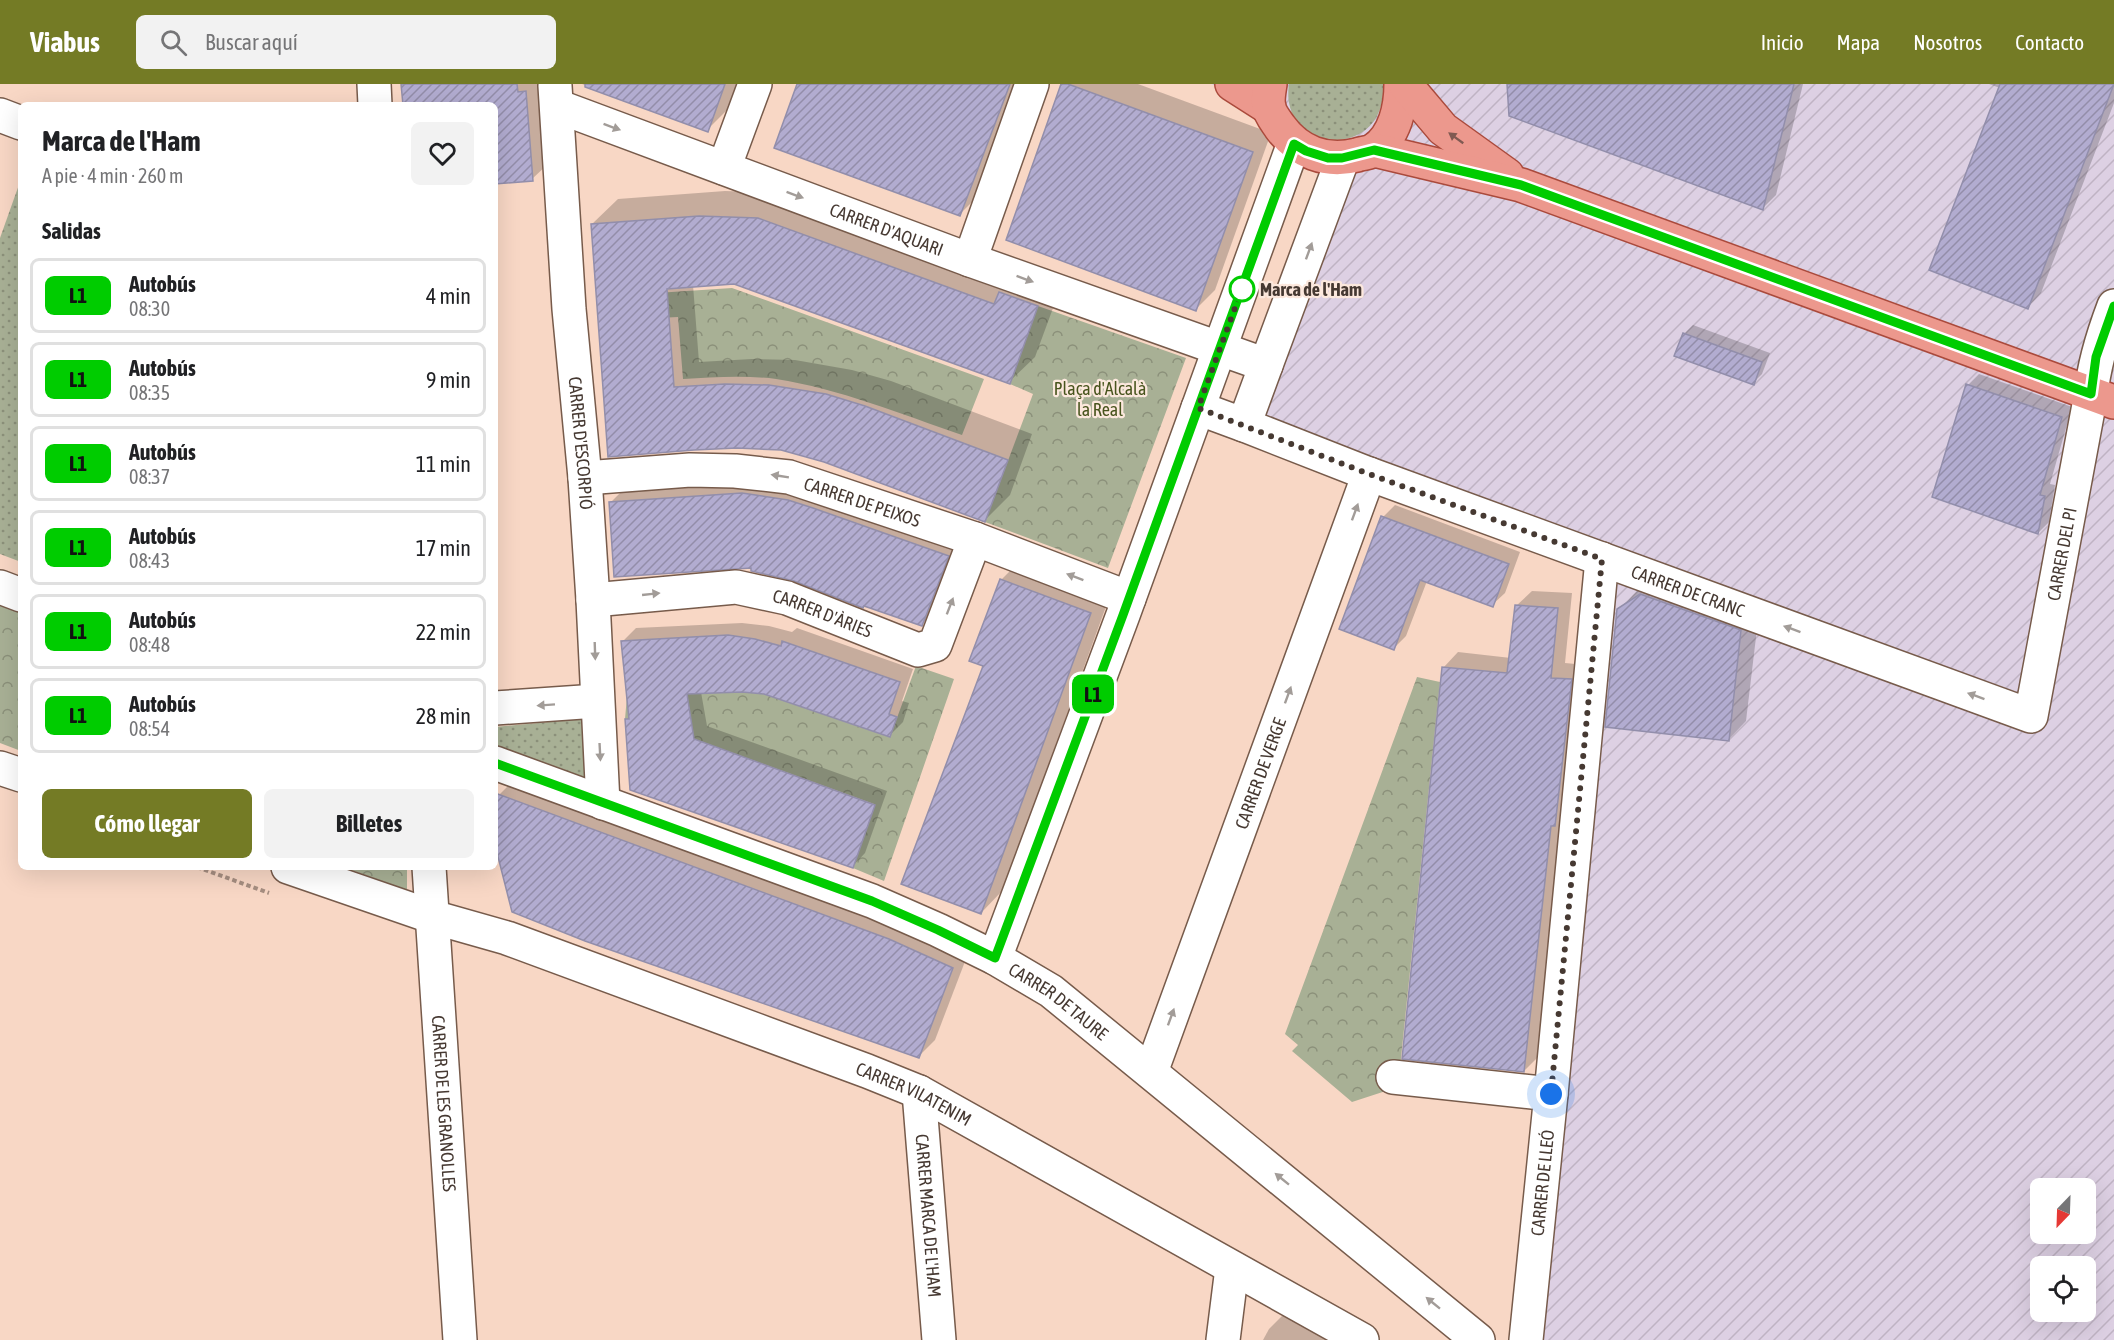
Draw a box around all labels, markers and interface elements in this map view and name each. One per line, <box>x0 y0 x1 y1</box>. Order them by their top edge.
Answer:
search box <box>136 15 556 69</box>
text: Viabus <box>30 26 100 58</box>
icon: search <box>157 26 190 59</box>
text: Buscar aquí <box>205 29 298 55</box>
text: Inicio <box>1761 30 1804 54</box>
text: Mapa <box>1837 30 1880 54</box>
text: Nosotros <box>1913 30 1982 54</box>
text: Contacto <box>2015 30 2084 54</box>
button: heart <box>411 122 474 185</box>
one-way arrow <box>603 122 621 132</box>
text: Marca de l'Ham <box>42 125 201 157</box>
one-way arrow <box>1449 133 1464 145</box>
text: A pie · 4 min · 260 m <box>42 164 183 187</box>
one-way arrow <box>786 190 804 200</box>
street label: CARRER D'AQUARI <box>827 198 946 260</box>
text: Salidas <box>42 218 101 244</box>
one-way arrow <box>1304 242 1314 260</box>
text: Autobús <box>129 271 196 297</box>
one-way arrow <box>1016 275 1034 285</box>
marker: Marca de l'Ham <box>1229 276 1255 302</box>
place label: Marca de l'Ham <box>1260 279 1362 300</box>
text: L1 <box>69 283 87 307</box>
text: 4 min <box>426 283 471 309</box>
text: 08:30 <box>129 297 170 320</box>
text: Autobús <box>129 355 196 381</box>
text: L1 <box>69 367 87 391</box>
text: 9 min <box>426 367 471 393</box>
street label: CARRER D'ESCORPIÓ <box>565 375 598 510</box>
park label: Plaça d'Alcalà la Real <box>1054 378 1146 420</box>
text: 08:35 <box>129 381 170 404</box>
text: Autobús <box>129 439 196 465</box>
text: L1 <box>69 451 87 475</box>
text: 11 min <box>416 451 471 477</box>
text: 08:37 <box>129 465 170 488</box>
one-way arrow <box>770 471 789 480</box>
street label: CARRER DE PEIXOS <box>802 472 924 531</box>
one-way arrow <box>1351 503 1360 521</box>
street label: CARRER DEL PI <box>2042 505 2080 602</box>
text: Autobús <box>129 523 196 549</box>
text: L1 <box>69 535 87 559</box>
text: 17 min <box>416 535 471 561</box>
text: 08:43 <box>129 549 170 572</box>
street label: CARRER DE CRANC <box>1629 560 1748 621</box>
one-way arrow <box>1066 572 1084 581</box>
street label: CARRER D'ÀRIES <box>771 585 876 641</box>
one-way arrow <box>642 589 661 599</box>
one-way arrow <box>945 597 955 615</box>
text: Autobús <box>129 607 196 633</box>
text: L1 <box>69 619 87 643</box>
text: 22 min <box>416 619 471 645</box>
one-way arrow <box>1783 623 1801 633</box>
text: 08:48 <box>129 633 170 656</box>
one-way arrow <box>590 641 599 660</box>
line badge: L1 <box>1066 674 1120 714</box>
text: L1 <box>1084 682 1102 706</box>
one-way arrow <box>1284 686 1294 704</box>
one-way arrow <box>1966 690 1984 700</box>
text: Autobús <box>129 691 196 717</box>
one-way arrow <box>536 700 555 709</box>
text: L1 <box>69 703 87 727</box>
text: 28 min <box>416 703 471 729</box>
street label: CARRER DE VERGE <box>1230 714 1290 832</box>
text: 08:54 <box>129 717 170 740</box>
one-way arrow <box>595 743 604 762</box>
button: Cómo llegar <box>42 789 252 858</box>
button: Billetes <box>264 789 474 858</box>
street label: CARRER DE TAURE <box>1005 958 1113 1044</box>
one-way arrow <box>1167 1008 1176 1026</box>
street label: CARRER DE LES GRANOLLES <box>428 1015 461 1193</box>
street label: CARRER VILATENIM <box>853 1057 975 1130</box>
your location <box>1536 1079 1566 1109</box>
street label: CARRER DE LLEÓ <box>1526 1129 1558 1237</box>
street label: CARRER MARCA DE L'HAM <box>912 1133 946 1298</box>
one-way arrow <box>1274 1173 1290 1186</box>
north arrow <box>2030 1178 2096 1244</box>
map controls <box>2030 1178 2096 1322</box>
button: locate <box>2030 1256 2096 1322</box>
one-way arrow <box>1426 1297 1441 1310</box>

